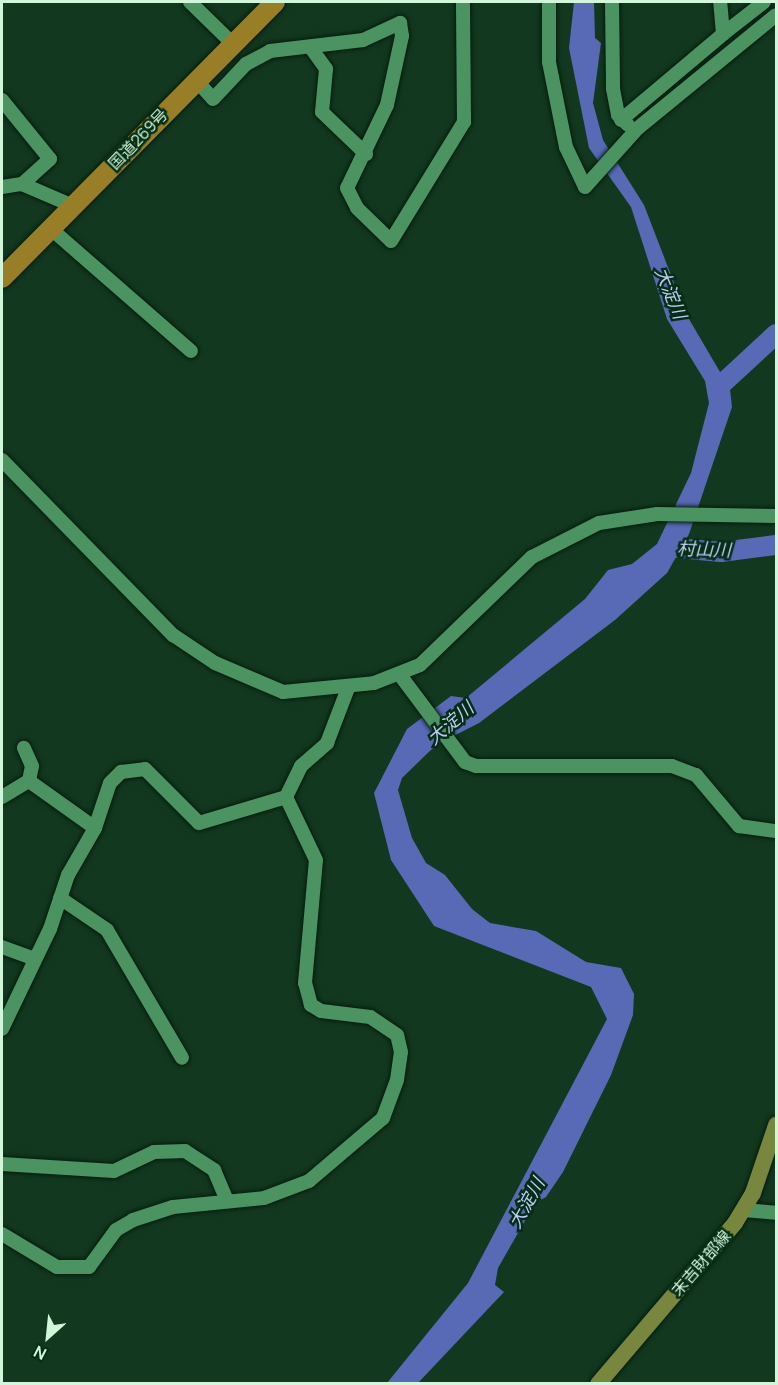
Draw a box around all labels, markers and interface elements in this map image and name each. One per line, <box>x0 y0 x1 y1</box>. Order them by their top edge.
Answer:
street label: 国道269号 <box>104 105 172 173</box>
water label: 大淀川 <box>651 264 691 322</box>
water label: 村山川 <box>677 537 731 561</box>
water label: 大淀川 <box>423 697 477 749</box>
water label: 大淀川 <box>503 1174 549 1232</box>
street label: 末吉財部線 <box>668 1227 734 1299</box>
north arrow <box>18 1307 78 1367</box>
text: N <box>30 1341 50 1365</box>

